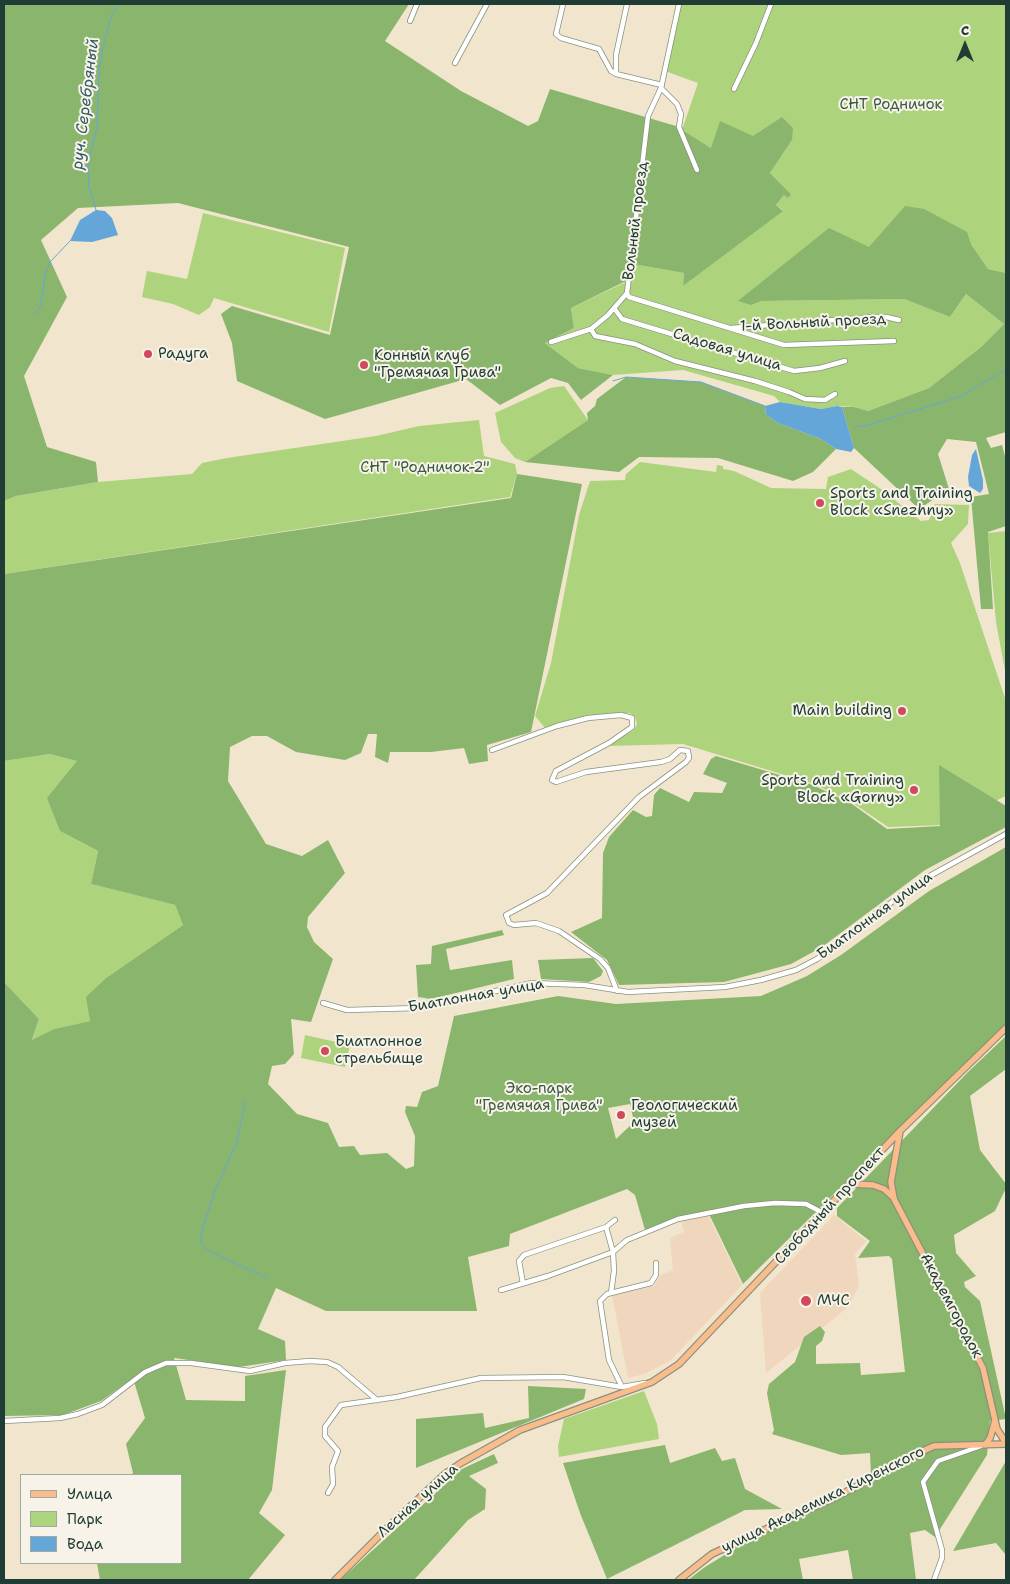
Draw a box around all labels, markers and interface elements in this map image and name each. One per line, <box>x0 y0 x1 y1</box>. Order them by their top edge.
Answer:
north arrow <box>940 20 990 70</box>
text: С <box>961 21 969 39</box>
water label: руч. Серебряный <box>68 37 104 171</box>
park label: СНТ Родничок <box>839 96 943 114</box>
street label: Вольный проезд <box>620 161 652 281</box>
street label: 1-й Вольный проезд <box>739 310 887 336</box>
street label: Садовая улица <box>670 325 784 375</box>
place label: Радуга <box>158 345 208 363</box>
place label: Конный клуб "Гремячая Грива" <box>374 347 501 382</box>
marker: Радуга <box>142 348 154 360</box>
marker: Конный клуб "Гремячая Грива" <box>358 359 370 371</box>
park label: СНТ "Родничок-2" <box>360 459 490 477</box>
place label: Sports and Training Block «Snezhny» <box>830 485 973 520</box>
marker: Sports and Training Block «Snezhny» <box>814 497 826 509</box>
place label: Main building <box>792 702 892 720</box>
marker: Main building <box>896 705 908 717</box>
place label: Sports and Training Block «Gorny» <box>761 772 904 807</box>
marker: Sports and Training Block «Gorny» <box>908 784 920 796</box>
street label: Биатлонная улица <box>814 868 936 964</box>
street label: Биатлонная улица <box>407 975 545 1017</box>
place label: Биатлонное стрельбище <box>335 1033 423 1068</box>
marker: Биатлонное стрельбище <box>319 1045 331 1057</box>
park label: Эко-парк "Гремячая Грива" <box>475 1080 603 1115</box>
place label: Геологический музей <box>631 1097 738 1132</box>
marker: Геологический музей <box>615 1109 627 1121</box>
street label: Свободный проспект <box>771 1144 889 1268</box>
street label: Академгородок <box>916 1251 986 1361</box>
place label: МЧС <box>817 1292 850 1310</box>
marker: МЧС <box>799 1294 813 1308</box>
street label: улица Академика Киренского <box>719 1443 927 1557</box>
street label: Лесная улица <box>374 1460 462 1542</box>
legend <box>20 1474 182 1564</box>
text: Улица <box>67 1484 112 1504</box>
text: Парк <box>67 1509 103 1529</box>
text: Вода <box>67 1534 103 1554</box>

